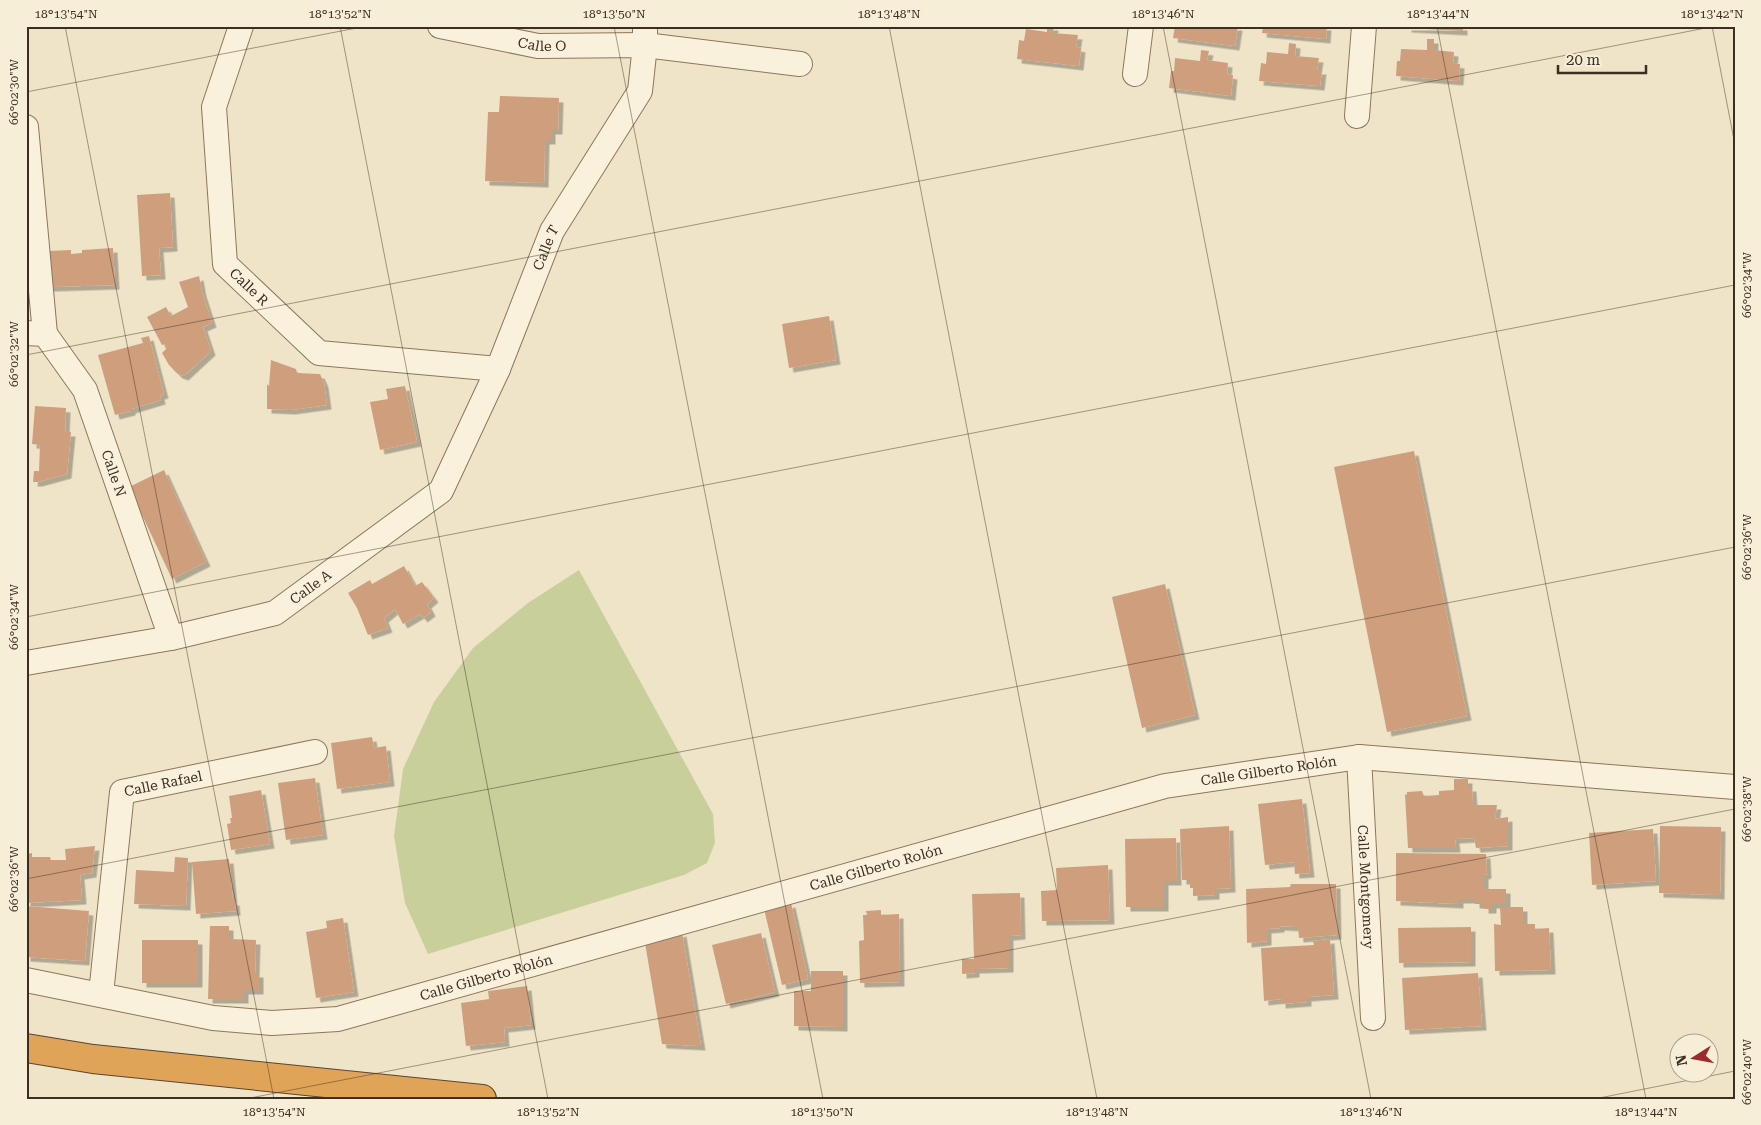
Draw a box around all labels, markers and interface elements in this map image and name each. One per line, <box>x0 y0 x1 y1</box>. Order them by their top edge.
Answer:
text: 18°13'54"N <box>34 7 98 21</box>
text: 18°13'52"N <box>308 7 372 21</box>
text: 18°13'50"N <box>582 7 646 21</box>
text: 18°13'48"N <box>857 7 921 21</box>
text: 18°13'46"N <box>1131 7 1195 21</box>
text: 18°13'44"N <box>1406 7 1470 21</box>
text: 18°13'42"N <box>1680 7 1744 21</box>
street label: Calle O <box>516 34 566 54</box>
scale bar <box>1558 42 1646 74</box>
text: 20 m <box>1566 51 1601 69</box>
text: 66°02'30"W <box>7 58 21 125</box>
street label: Calle T <box>529 222 562 272</box>
text: 66°02'34"W <box>1740 251 1754 318</box>
street label: Calle R <box>226 265 272 309</box>
text: 66°02'32"W <box>7 320 21 387</box>
street label: Calle N <box>98 448 129 499</box>
text: 66°02'36"W <box>1740 513 1754 580</box>
street label: Calle A <box>287 566 334 607</box>
text: 66°02'34"W <box>7 583 21 650</box>
street label: Calle Gilberto Rolón <box>1199 752 1338 789</box>
street label: Calle Rafael <box>123 767 204 799</box>
text: 66°02'38"W <box>1740 775 1754 842</box>
street label: Calle Montgomery <box>1355 824 1377 950</box>
street label: Calle Gilberto Rolón <box>808 841 944 894</box>
text: 66°02'36"W <box>7 845 21 912</box>
street label: Calle Gilberto Rolón <box>418 951 554 1004</box>
north arrow <box>1668 1032 1718 1082</box>
text: 66°02'40"W <box>1740 1038 1754 1105</box>
text: N <box>1672 1053 1690 1067</box>
text: 18°13'54"N <box>242 1105 306 1119</box>
text: 18°13'52"N <box>516 1105 580 1119</box>
text: 18°13'50"N <box>790 1105 854 1119</box>
text: 18°13'48"N <box>1065 1105 1129 1119</box>
text: 18°13'46"N <box>1339 1105 1403 1119</box>
text: 18°13'44"N <box>1614 1105 1678 1119</box>

